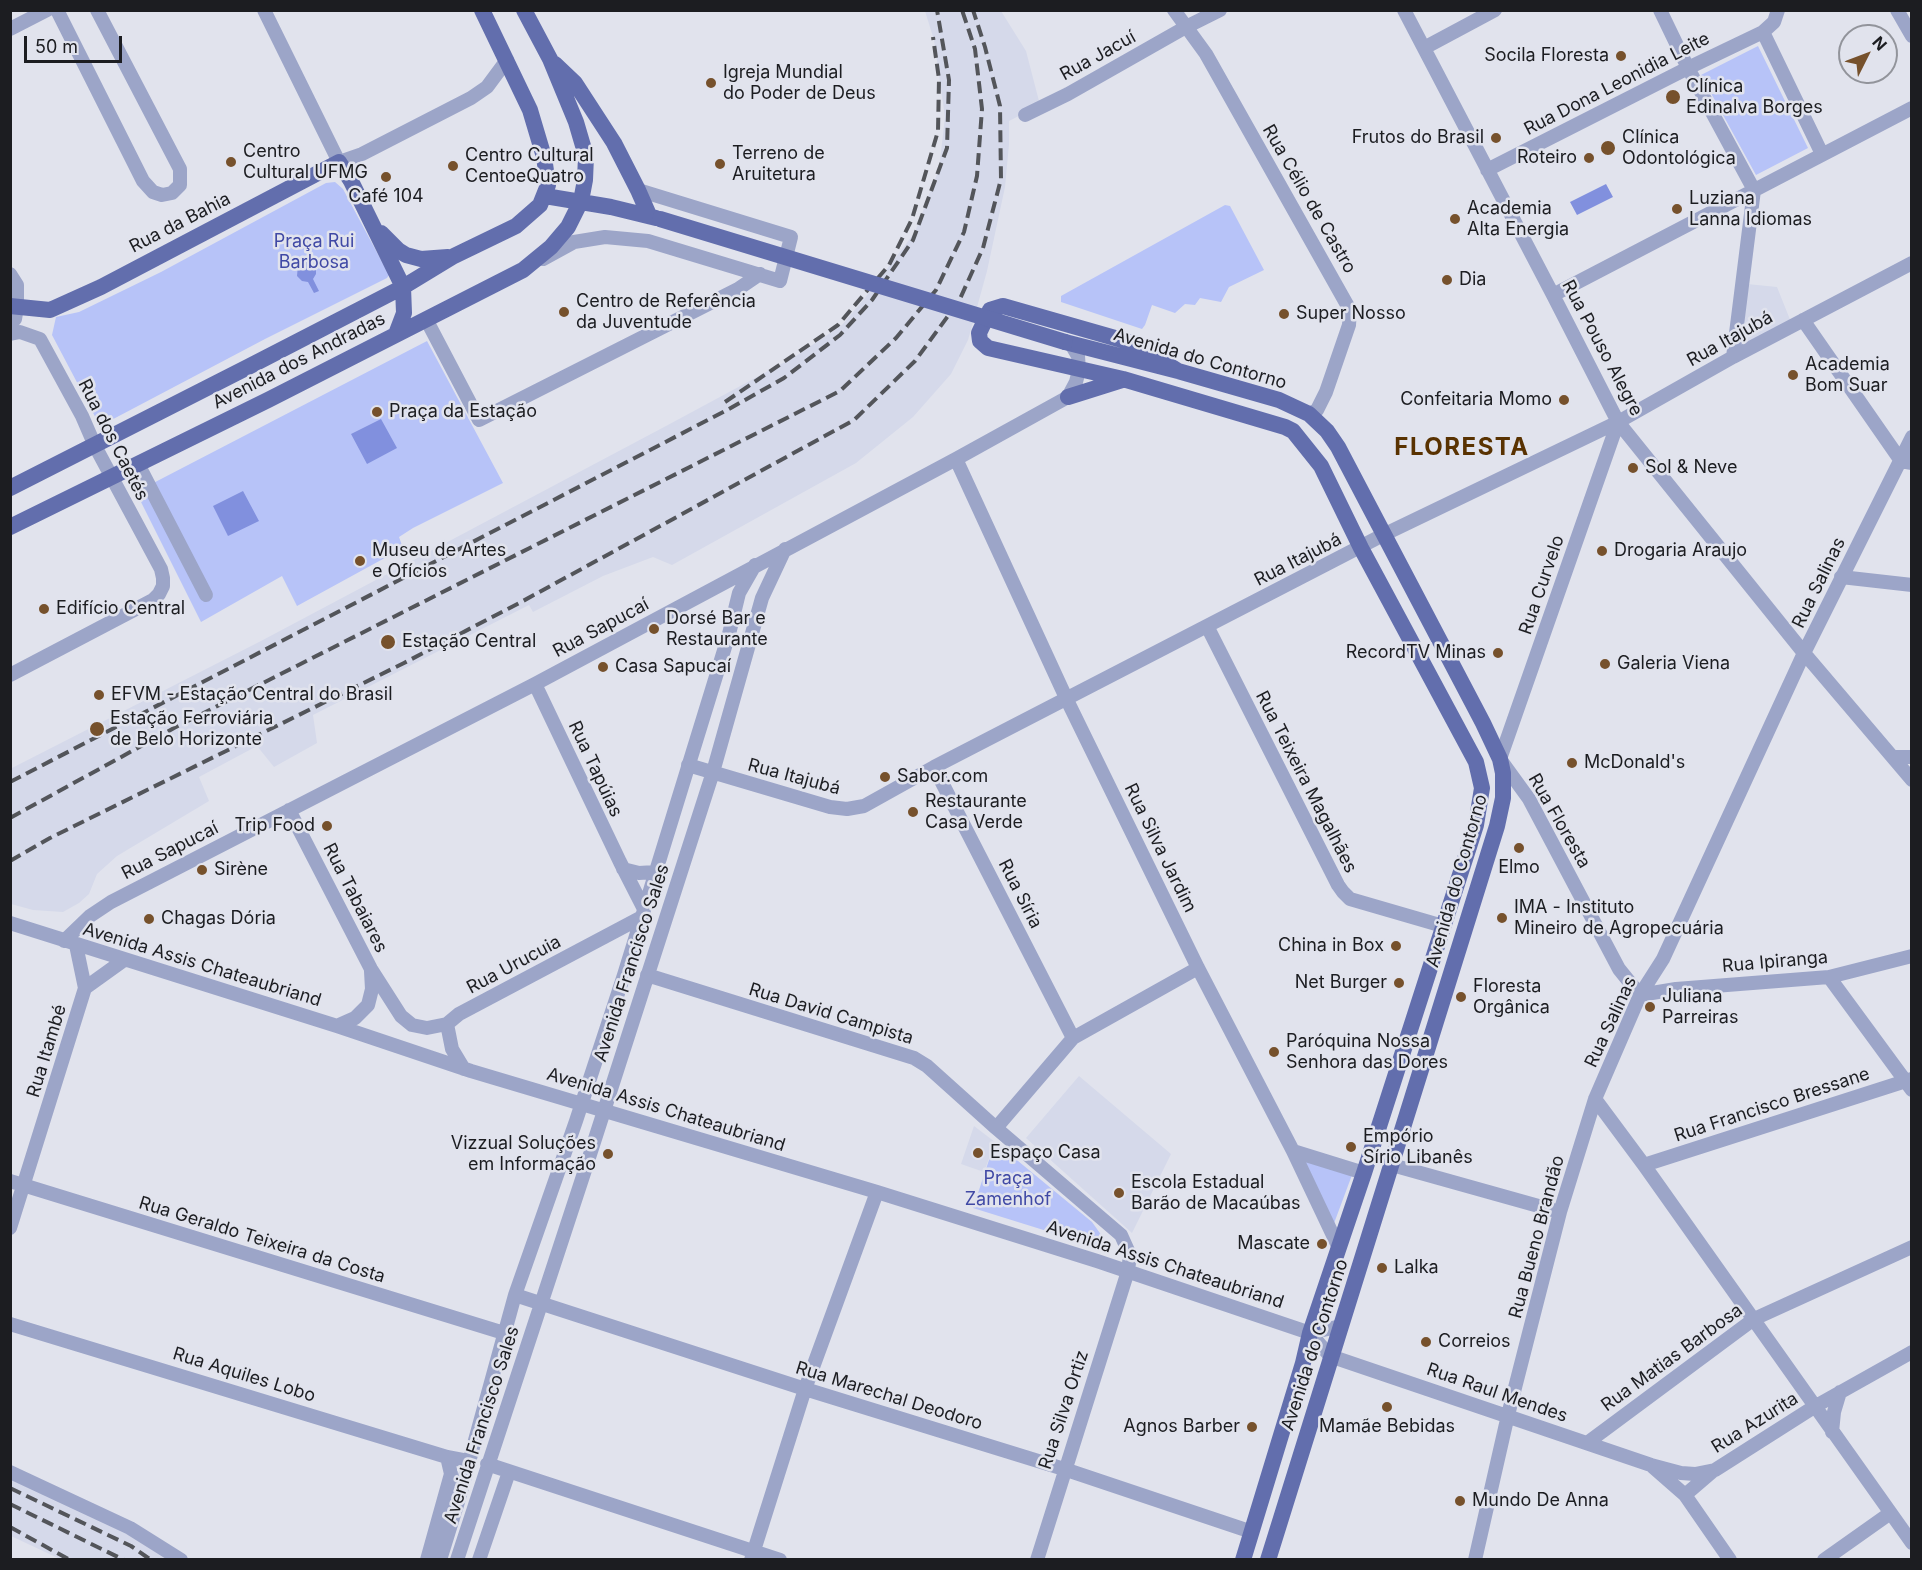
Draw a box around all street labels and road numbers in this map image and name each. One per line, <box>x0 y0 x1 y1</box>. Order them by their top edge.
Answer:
street label: Rua Jacuí <box>1056 26 1140 86</box>
street label: Rua Dona Leonidia Leite <box>1521 28 1713 140</box>
street label: Rua Célio de Castro <box>1258 121 1360 277</box>
street label: Rua da Bahia <box>126 188 234 258</box>
street label: Rua Pouso Alegre <box>1557 276 1647 420</box>
street label: Rua Itajubá <box>1683 307 1777 371</box>
street label: Avenida dos Andradas <box>209 308 389 414</box>
street label: Avenida do Contorno <box>1111 324 1289 394</box>
street label: Rua dos Caetés <box>73 376 153 504</box>
street label: Rua Itajubá <box>1251 529 1345 591</box>
street label: Rua Curvelo <box>1515 532 1569 638</box>
street label: Rua Salinas <box>1788 534 1850 632</box>
street label: Rua Sapucaí <box>549 594 653 662</box>
street label: Rua Teixeira Magalhães <box>1251 687 1361 877</box>
street label: Rua Tapúias <box>563 718 627 820</box>
street label: Rua Itajubá <box>745 754 843 800</box>
street label: Rua Floresta <box>1523 770 1595 872</box>
street label: Rua Silva Jardim <box>1119 780 1201 916</box>
street label: Avenida do Contorno <box>1422 792 1492 970</box>
street label: Rua Sapucaí <box>118 817 222 885</box>
street label: Rua Tabaiares <box>318 840 392 956</box>
street label: Rua Síria <box>993 856 1047 932</box>
street label: Avenida Francisco Sales <box>590 861 674 1065</box>
street label: Avenida Assis Chateaubriand <box>80 918 324 1012</box>
street label: Rua Urucuia <box>463 931 565 999</box>
street label: Rua Ipiranga <box>1721 947 1829 977</box>
street label: Rua Salinas <box>1581 973 1641 1071</box>
street label: Rua David Campista <box>746 979 916 1049</box>
street label: Rua Itambé <box>23 1002 71 1100</box>
street label: Avenida Assis Chateaubriand <box>544 1063 788 1157</box>
street label: Rua Francisco Bressane <box>1672 1063 1872 1147</box>
street label: Rua Bueno Brandão <box>1505 1153 1569 1321</box>
street label: Rua Geraldo Teixeira da Costa <box>136 1192 388 1288</box>
street label: Avenida Assis Chateaubriand <box>1044 1216 1286 1314</box>
street label: Avenida do Contorno <box>1277 1257 1353 1433</box>
street label: Rua Matias Barbosa <box>1597 1300 1747 1416</box>
street label: Avenida Francisco Sales <box>440 1323 524 1527</box>
street label: Rua Aquiles Lobo <box>170 1343 318 1407</box>
street label: Rua Silva Ortiz <box>1035 1348 1093 1472</box>
street label: Rua Marechal Deodoro <box>793 1357 985 1435</box>
street label: Rua Raul Mendes <box>1424 1359 1570 1427</box>
street label: Rua Azurita <box>1708 1388 1802 1458</box>

